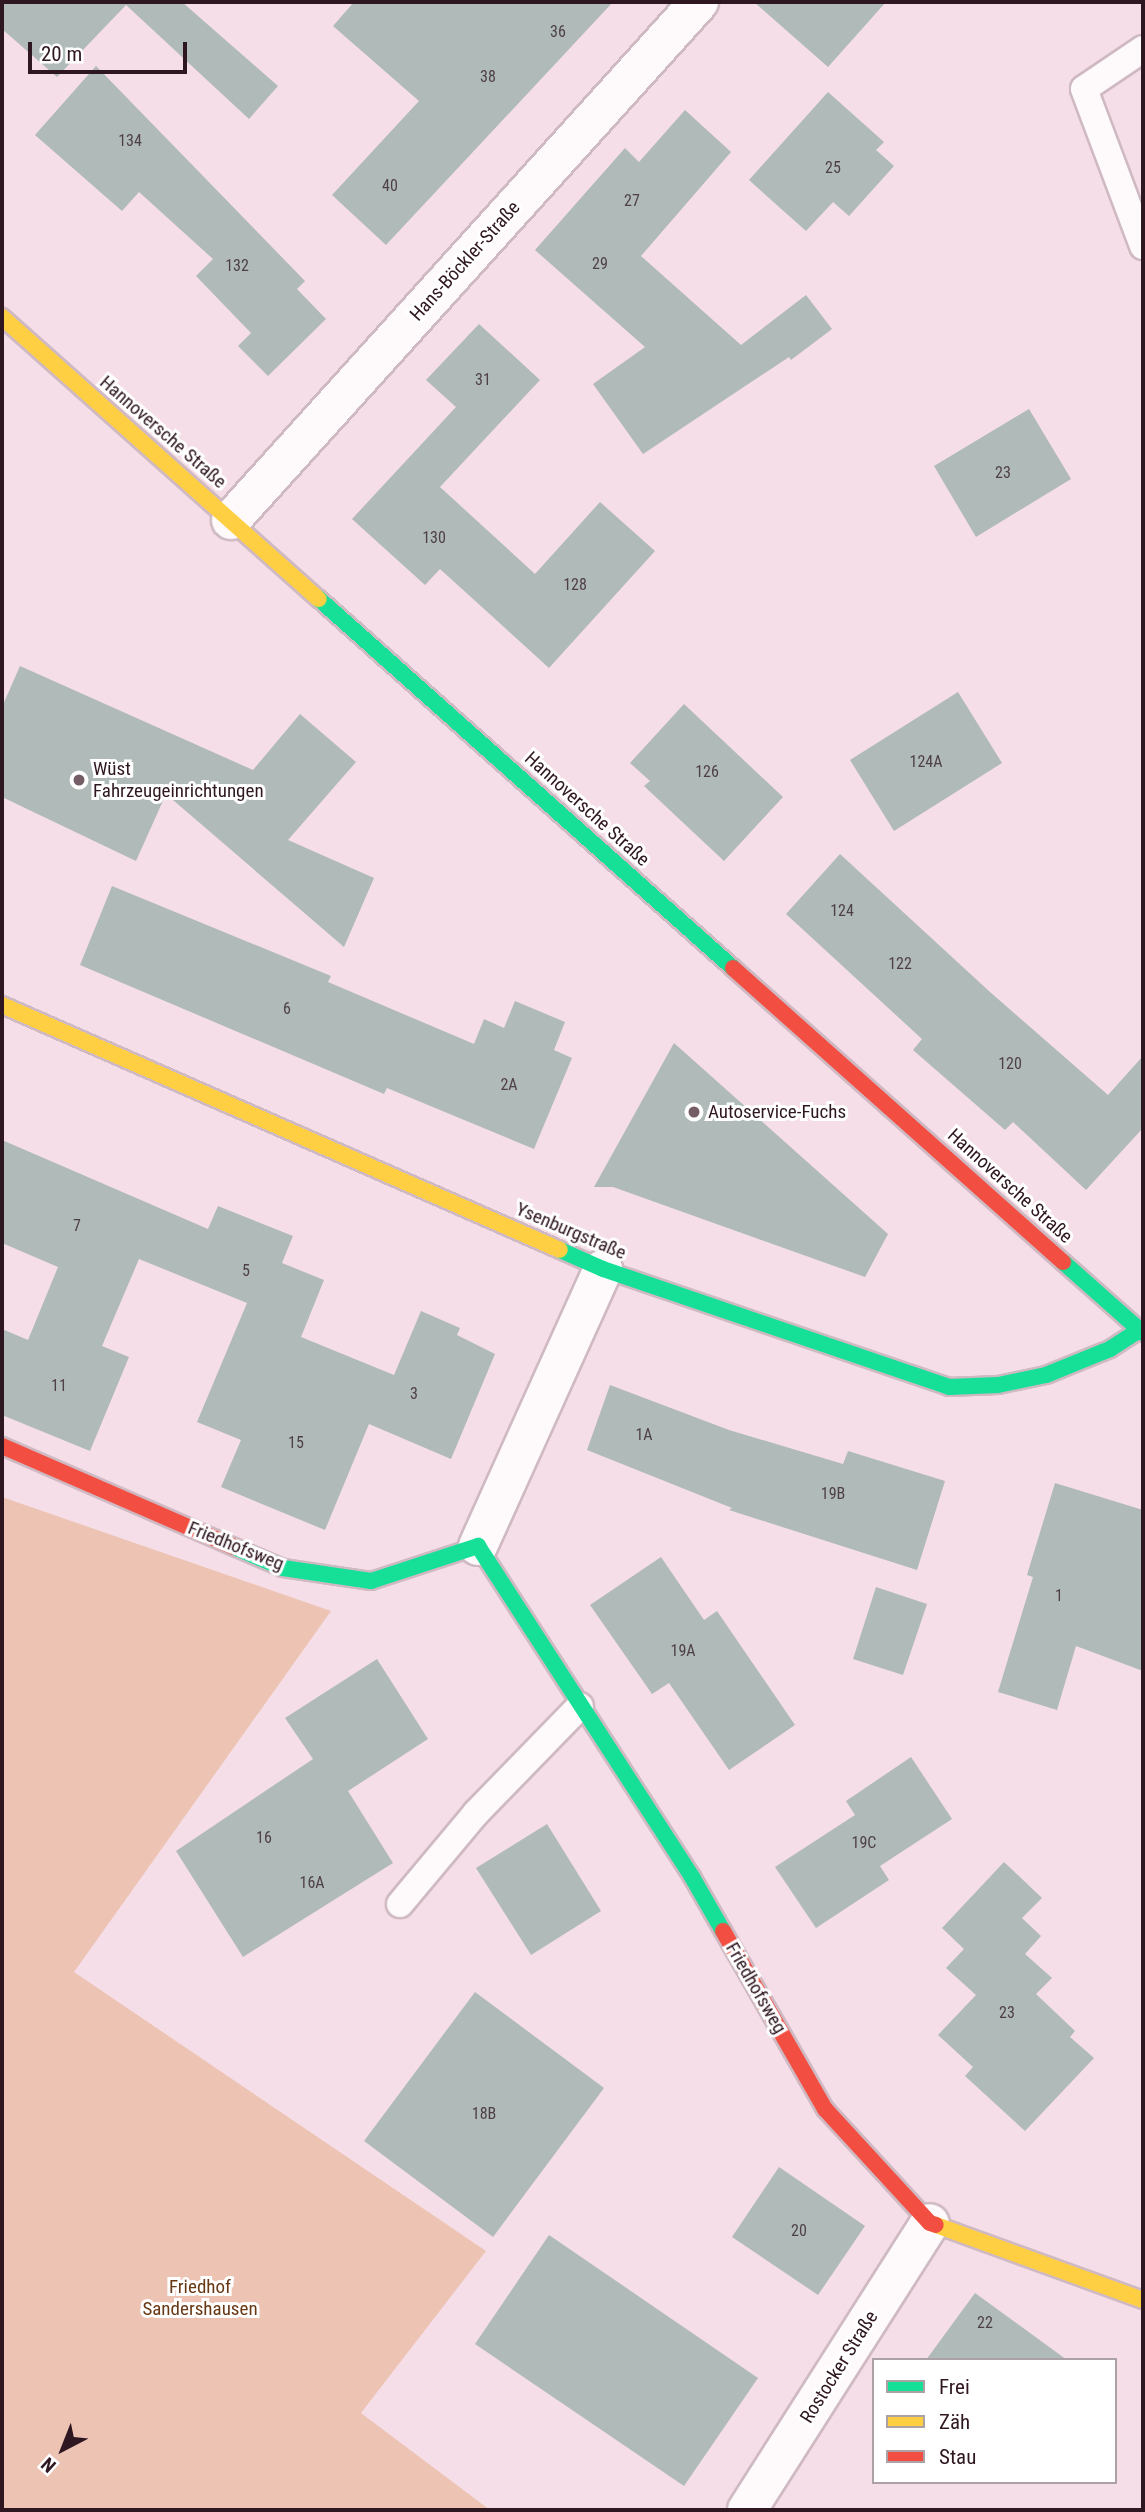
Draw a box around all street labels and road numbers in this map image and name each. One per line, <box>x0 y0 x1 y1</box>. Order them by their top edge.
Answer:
street label: Hans-Böckler-Straße <box>405 196 525 326</box>
street label: Hannoversche Straße <box>95 371 231 493</box>
street label: Hannoversche Straße <box>520 747 654 871</box>
street label: Hannoversche Straße <box>943 1124 1077 1248</box>
street label: Ysenburgstraße <box>513 1198 629 1264</box>
street label: Friedhofsweg <box>185 1516 287 1576</box>
street label: Friedhofsweg <box>721 1938 791 2038</box>
street label: Rostocker Straße <box>795 2307 883 2427</box>

